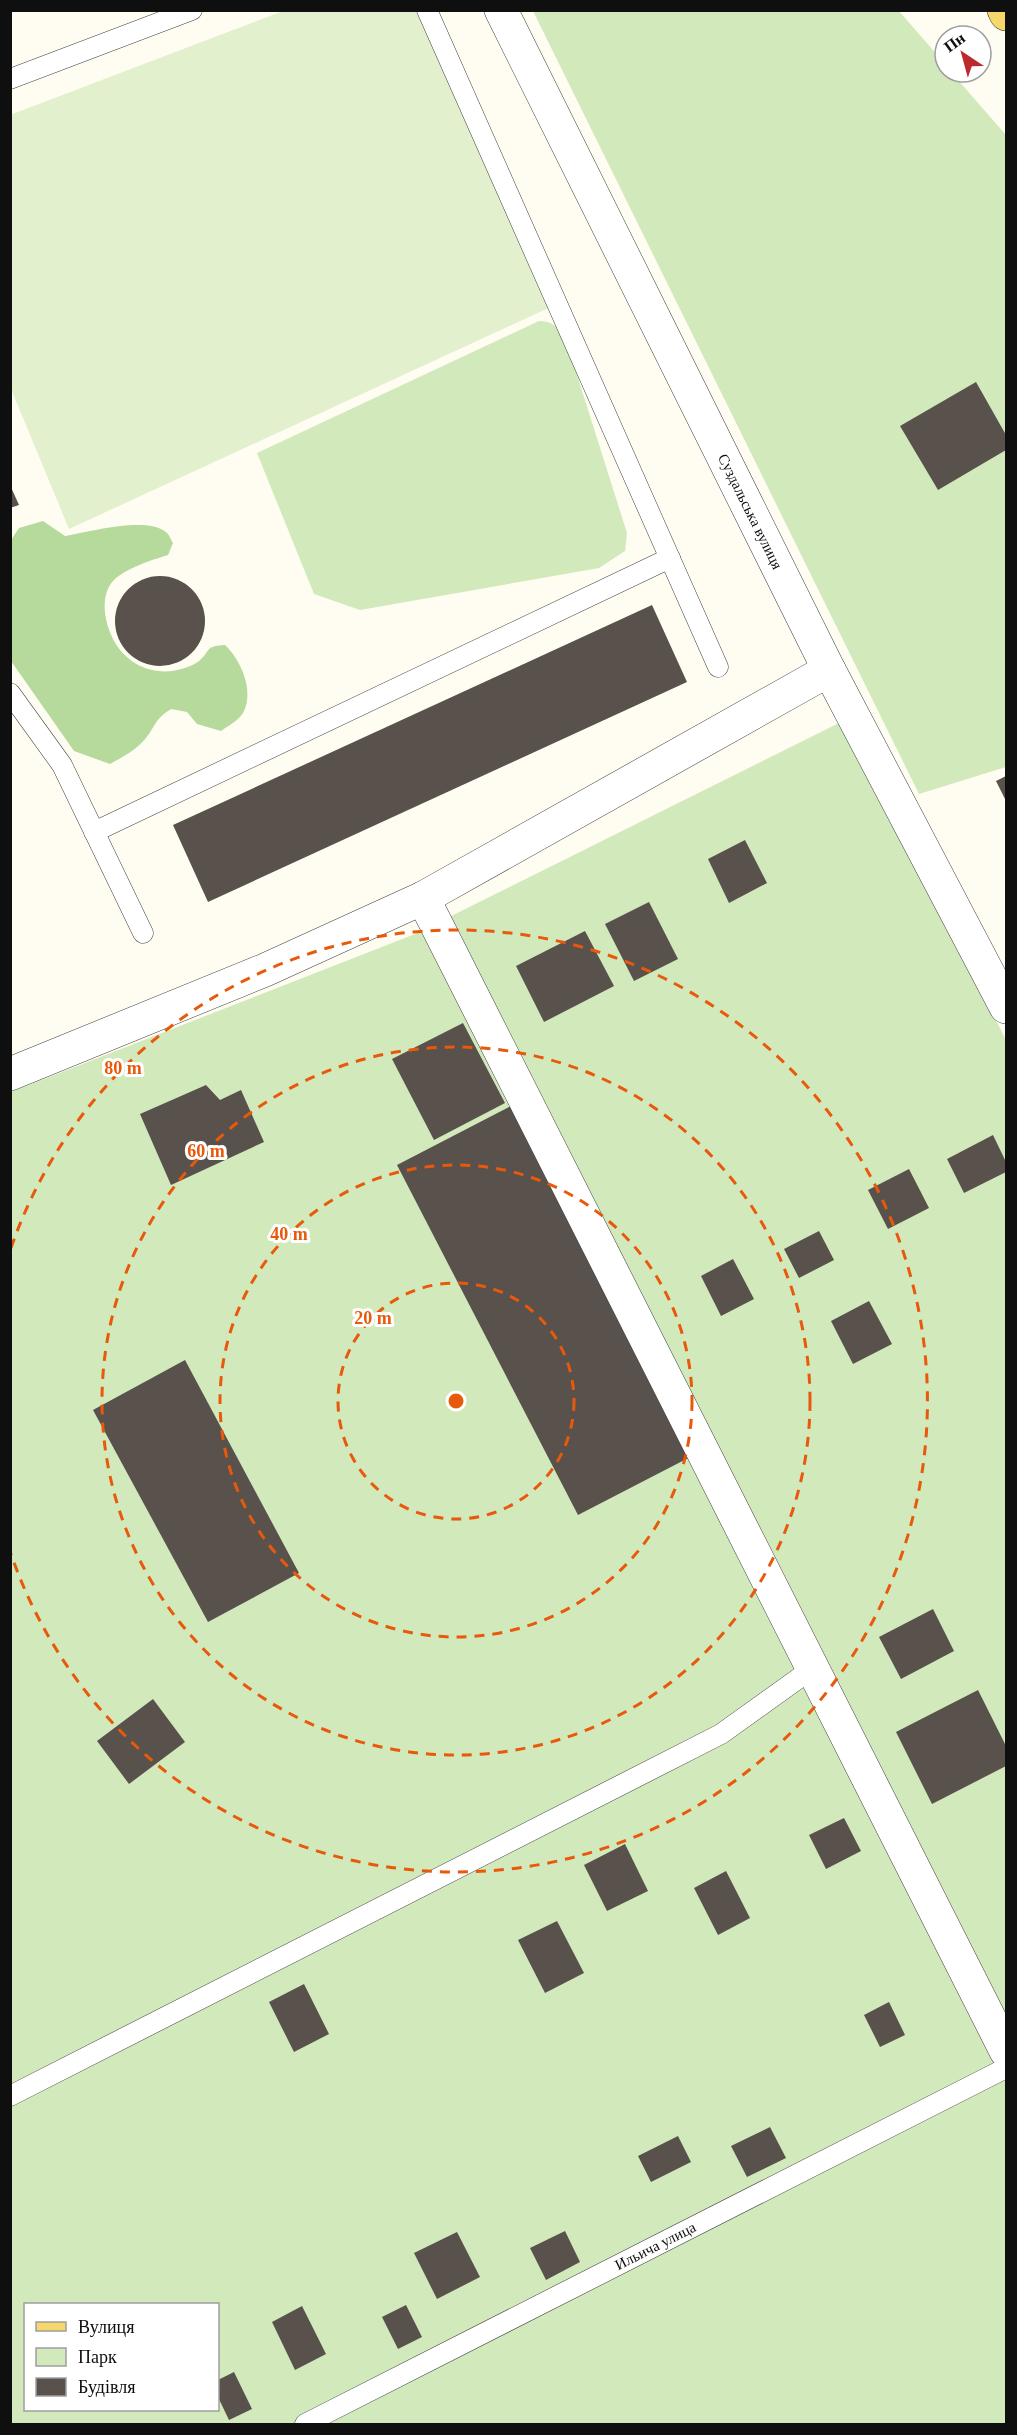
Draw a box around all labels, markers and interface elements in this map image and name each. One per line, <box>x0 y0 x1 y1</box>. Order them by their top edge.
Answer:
north arrow <box>933 24 993 84</box>
text: Пн <box>941 29 968 56</box>
street label: Суздальська вулиця <box>715 451 786 572</box>
text: 80 m <box>104 1058 142 1078</box>
text: 60 m <box>187 1141 225 1161</box>
text: 40 m <box>270 1224 308 1244</box>
text: 20 m <box>354 1308 392 1328</box>
centre of rings <box>446 1391 466 1411</box>
street label: Ильича улица <box>612 2219 699 2273</box>
legend <box>24 2303 219 2411</box>
text: Вулиця <box>78 2317 135 2337</box>
text: Парк <box>78 2347 117 2367</box>
text: Будівля <box>78 2377 135 2397</box>

